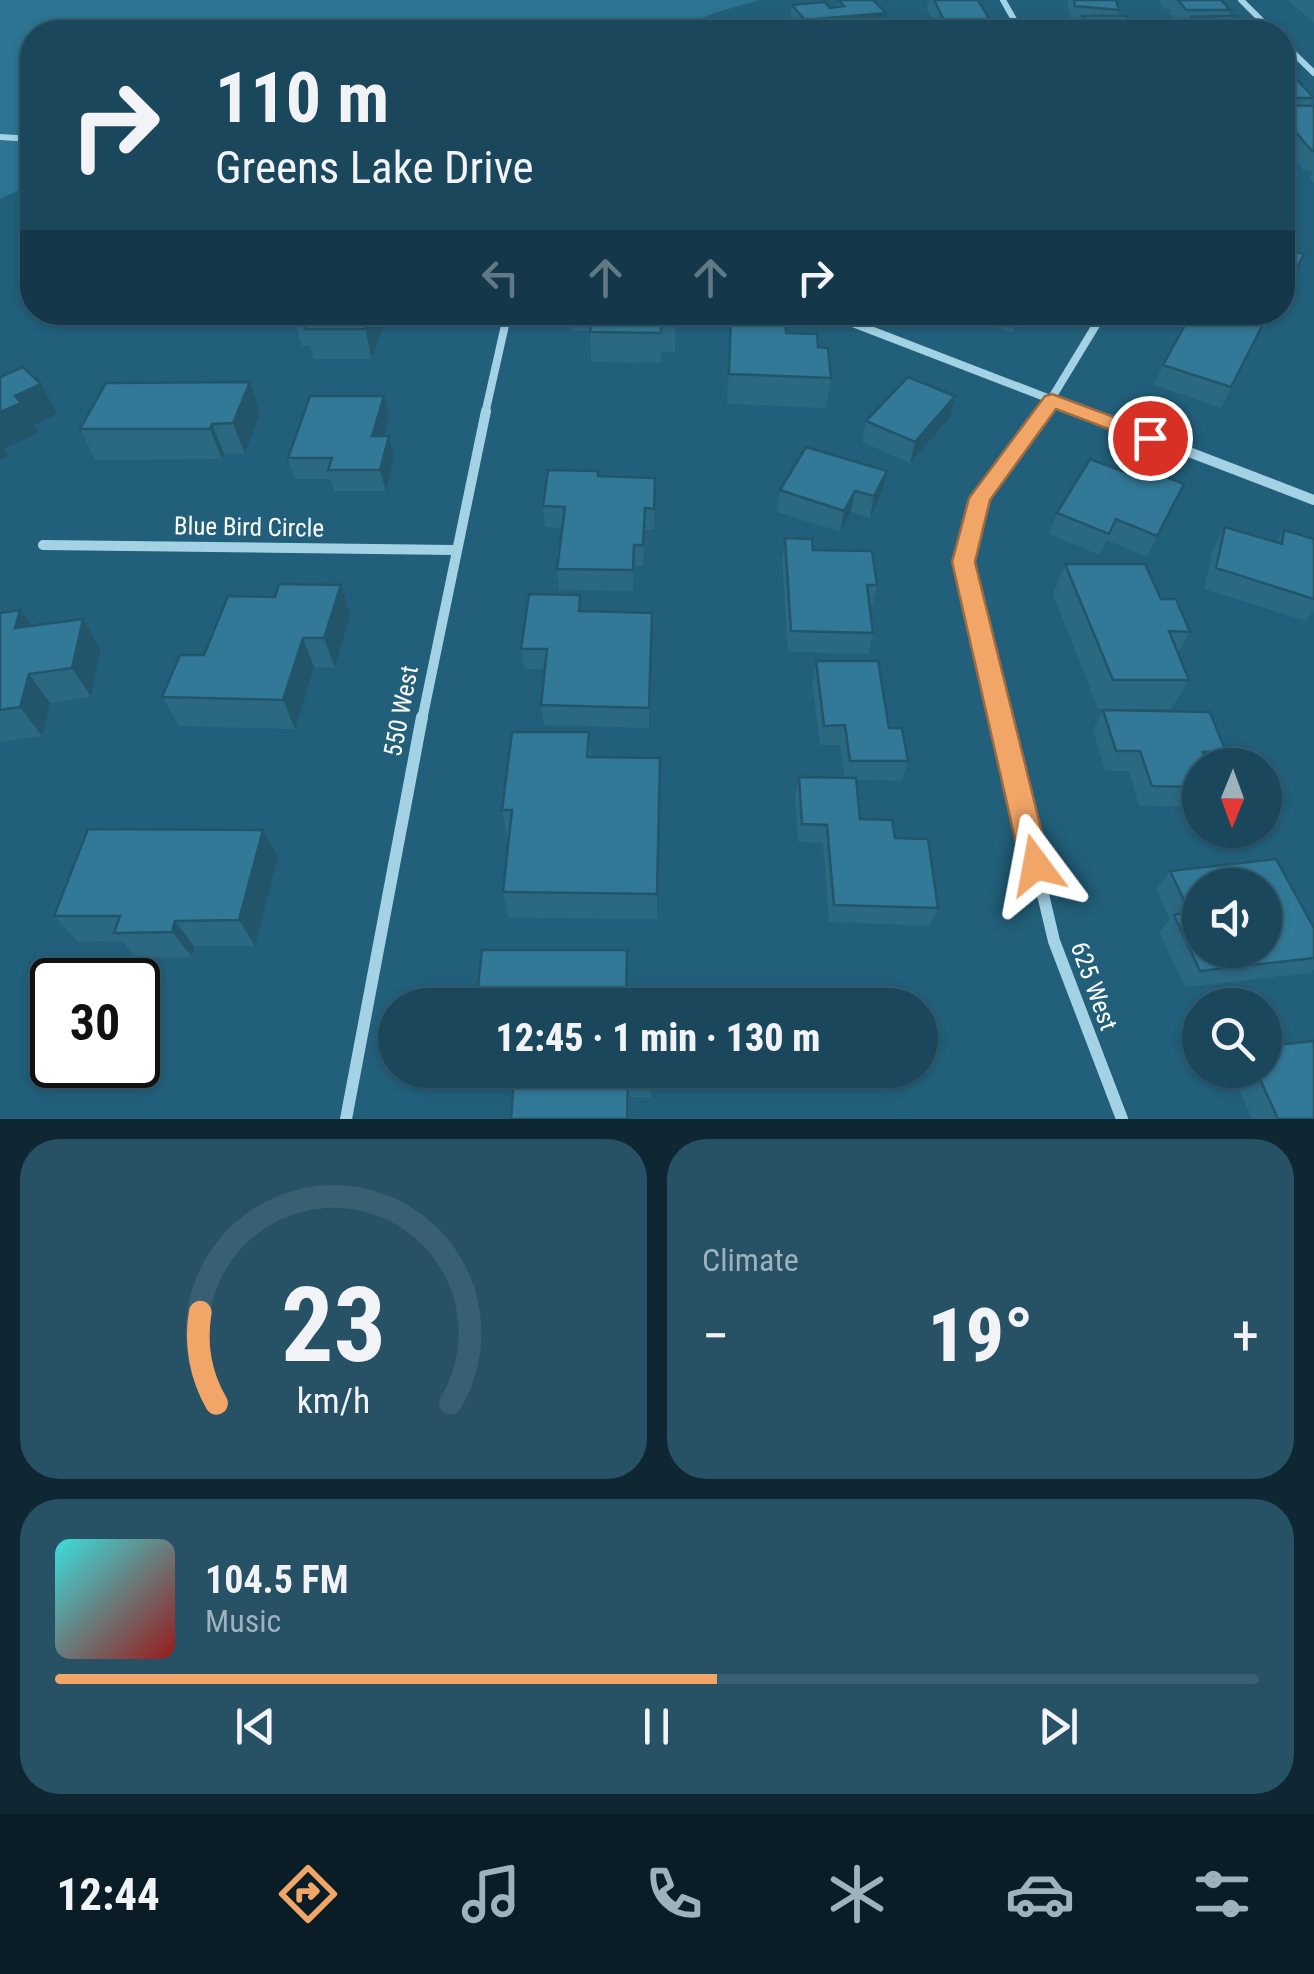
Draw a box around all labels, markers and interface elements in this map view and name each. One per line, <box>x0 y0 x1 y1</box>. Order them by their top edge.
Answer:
text: 110 m <box>215 57 389 139</box>
icon: right <box>50 60 180 190</box>
text: Greens Lake Drive <box>215 141 534 194</box>
icon: left <box>473 250 528 305</box>
icon: ahead <box>578 250 633 305</box>
icon: ahead <box>683 250 738 305</box>
icon: right <box>788 250 843 305</box>
pin <box>1108 396 1193 481</box>
icon: arrive <box>1123 411 1178 466</box>
street label: Blue Bird Circle <box>174 511 324 543</box>
street label: 550 West <box>378 663 424 759</box>
north arrow <box>1182 748 1282 848</box>
map controls <box>1182 748 1282 1088</box>
position arrow <box>984 813 1088 917</box>
button: sound <box>1182 868 1282 968</box>
street label: 625 West <box>1065 938 1123 1034</box>
speed limit sign: 30 <box>30 958 160 1088</box>
button: search <box>1182 988 1282 1088</box>
text: 12:45 · 1 min · 130 m <box>496 1016 820 1060</box>
text: Climate <box>702 1241 799 1279</box>
text: 23 <box>281 1265 386 1386</box>
text: 19° <box>928 1291 1033 1379</box>
text: − <box>702 1304 730 1368</box>
text: + <box>1232 1304 1259 1368</box>
text: km/h <box>297 1380 370 1422</box>
text: 104.5 FM <box>205 1558 349 1602</box>
text: Music <box>205 1602 281 1640</box>
icon: previous <box>228 1699 283 1754</box>
icon: pause <box>629 1699 684 1754</box>
icon: next <box>1031 1699 1086 1754</box>
icon: directions <box>273 1859 343 1929</box>
icon: music <box>456 1859 526 1929</box>
icon: phone <box>639 1859 709 1929</box>
icon: climate <box>822 1859 892 1929</box>
icon: car <box>1005 1859 1075 1929</box>
icon: filters <box>1187 1859 1257 1929</box>
text: 12:44 <box>56 1868 160 1921</box>

